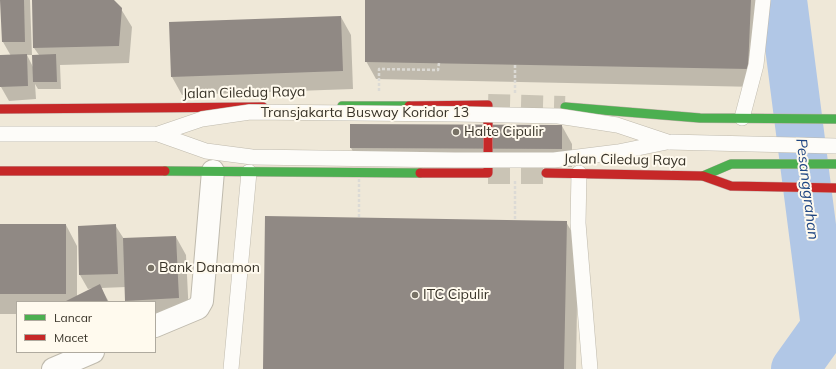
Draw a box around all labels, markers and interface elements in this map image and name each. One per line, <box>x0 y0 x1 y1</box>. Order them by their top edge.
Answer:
street label: Jalan Ciledug Raya <box>183 84 305 102</box>
street label: Transjakarta Busway Koridor 13 <box>261 105 469 121</box>
place label: Halte Cipulir <box>464 124 544 140</box>
marker: Halte Cipulir <box>451 127 461 137</box>
water label: Pesanggrahan <box>792 137 822 241</box>
street label: Jalan Ciledug Raya <box>564 151 686 169</box>
place label: Bank Danamon <box>159 260 260 276</box>
marker: Bank Danamon <box>146 263 156 273</box>
place label: ITC Cipulir <box>423 287 489 303</box>
marker: ITC Cipulir <box>410 290 420 300</box>
legend <box>16 301 156 353</box>
text: Lancar <box>54 310 92 325</box>
text: Macet <box>54 330 88 345</box>

